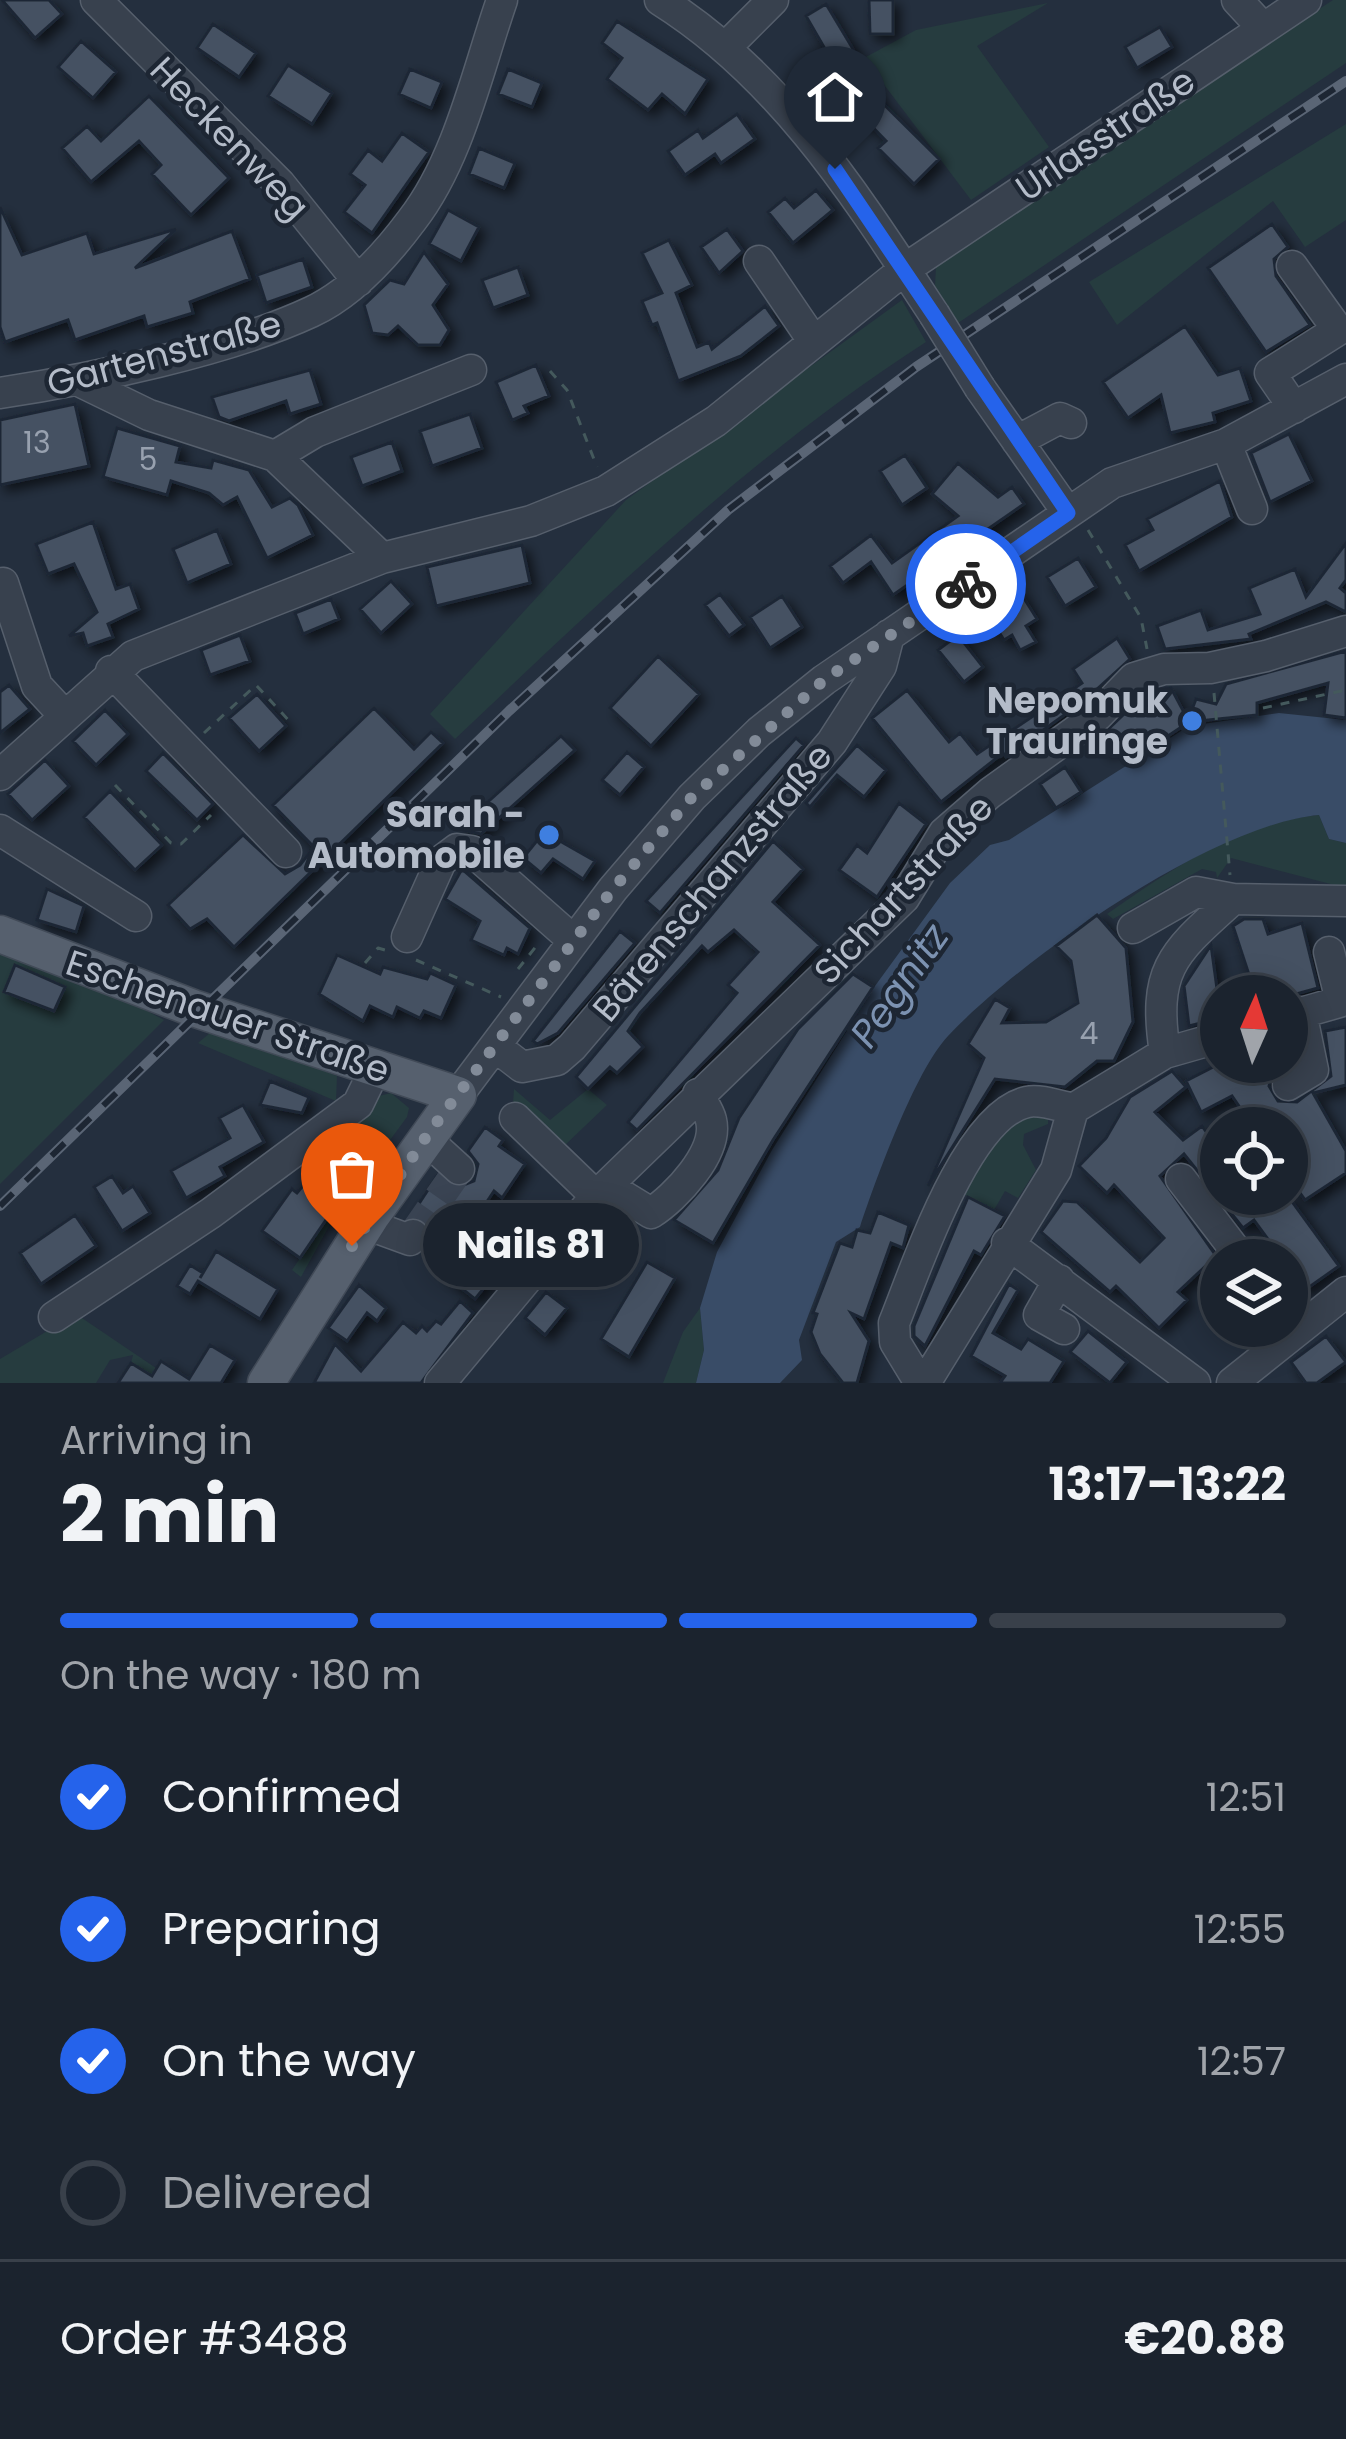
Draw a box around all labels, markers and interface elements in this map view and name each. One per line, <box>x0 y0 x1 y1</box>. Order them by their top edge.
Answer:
street label: Heckenweg <box>139 45 321 231</box>
pin <box>784 46 886 169</box>
street label: Urlasstraße <box>1006 56 1205 213</box>
icon: home <box>802 64 868 130</box>
street label: Gartenstraße <box>41 298 287 409</box>
house number: 13 <box>23 421 51 464</box>
house number: 5 <box>139 438 157 481</box>
courier <box>906 524 1026 644</box>
icon: bike <box>933 551 999 617</box>
place label: Nepomuk Trauringe <box>986 675 1169 767</box>
marker: Nepomuk Trauringe <box>1179 708 1205 734</box>
street label: Bärenschanzstraße <box>581 732 844 1032</box>
street label: Sichartstraße <box>802 783 1005 995</box>
place label: Sarah - Automobile <box>308 789 525 881</box>
marker: Sarah - Automobile <box>536 822 562 848</box>
water label: Pegnitz <box>837 912 962 1058</box>
street label: Eschenauer Straße <box>59 937 396 1096</box>
north arrow <box>1200 975 1308 1083</box>
map controls <box>1200 975 1308 1347</box>
house number: 4 <box>1080 1012 1098 1055</box>
button: locate <box>1200 1107 1308 1215</box>
pin <box>301 1123 403 1246</box>
icon: bag <box>319 1141 385 1207</box>
callout: Nails 81 <box>424 1204 640 1288</box>
text: Nails 81 <box>457 1217 605 1272</box>
button: layers <box>1200 1239 1308 1347</box>
text: Arriving in <box>60 1413 253 1468</box>
text: 13:17–13:22 <box>1048 1453 1286 1516</box>
text: 2 min <box>60 1460 279 1569</box>
text: On the way · 180 m <box>60 1648 421 1703</box>
icon: check <box>60 1764 126 1830</box>
text: Confirmed <box>162 1765 402 1828</box>
text: 12:51 <box>1206 1770 1286 1825</box>
icon: check <box>60 1896 126 1962</box>
text: Preparing <box>162 1897 381 1960</box>
text: 12:55 <box>1194 1902 1286 1957</box>
icon: check <box>60 2028 126 2094</box>
text: On the way <box>162 2029 416 2092</box>
text: 12:57 <box>1197 2034 1286 2089</box>
text: Delivered <box>162 2161 372 2224</box>
text: Order #3488 <box>60 2307 349 2370</box>
text: €20.88 <box>1124 2307 1286 2370</box>

